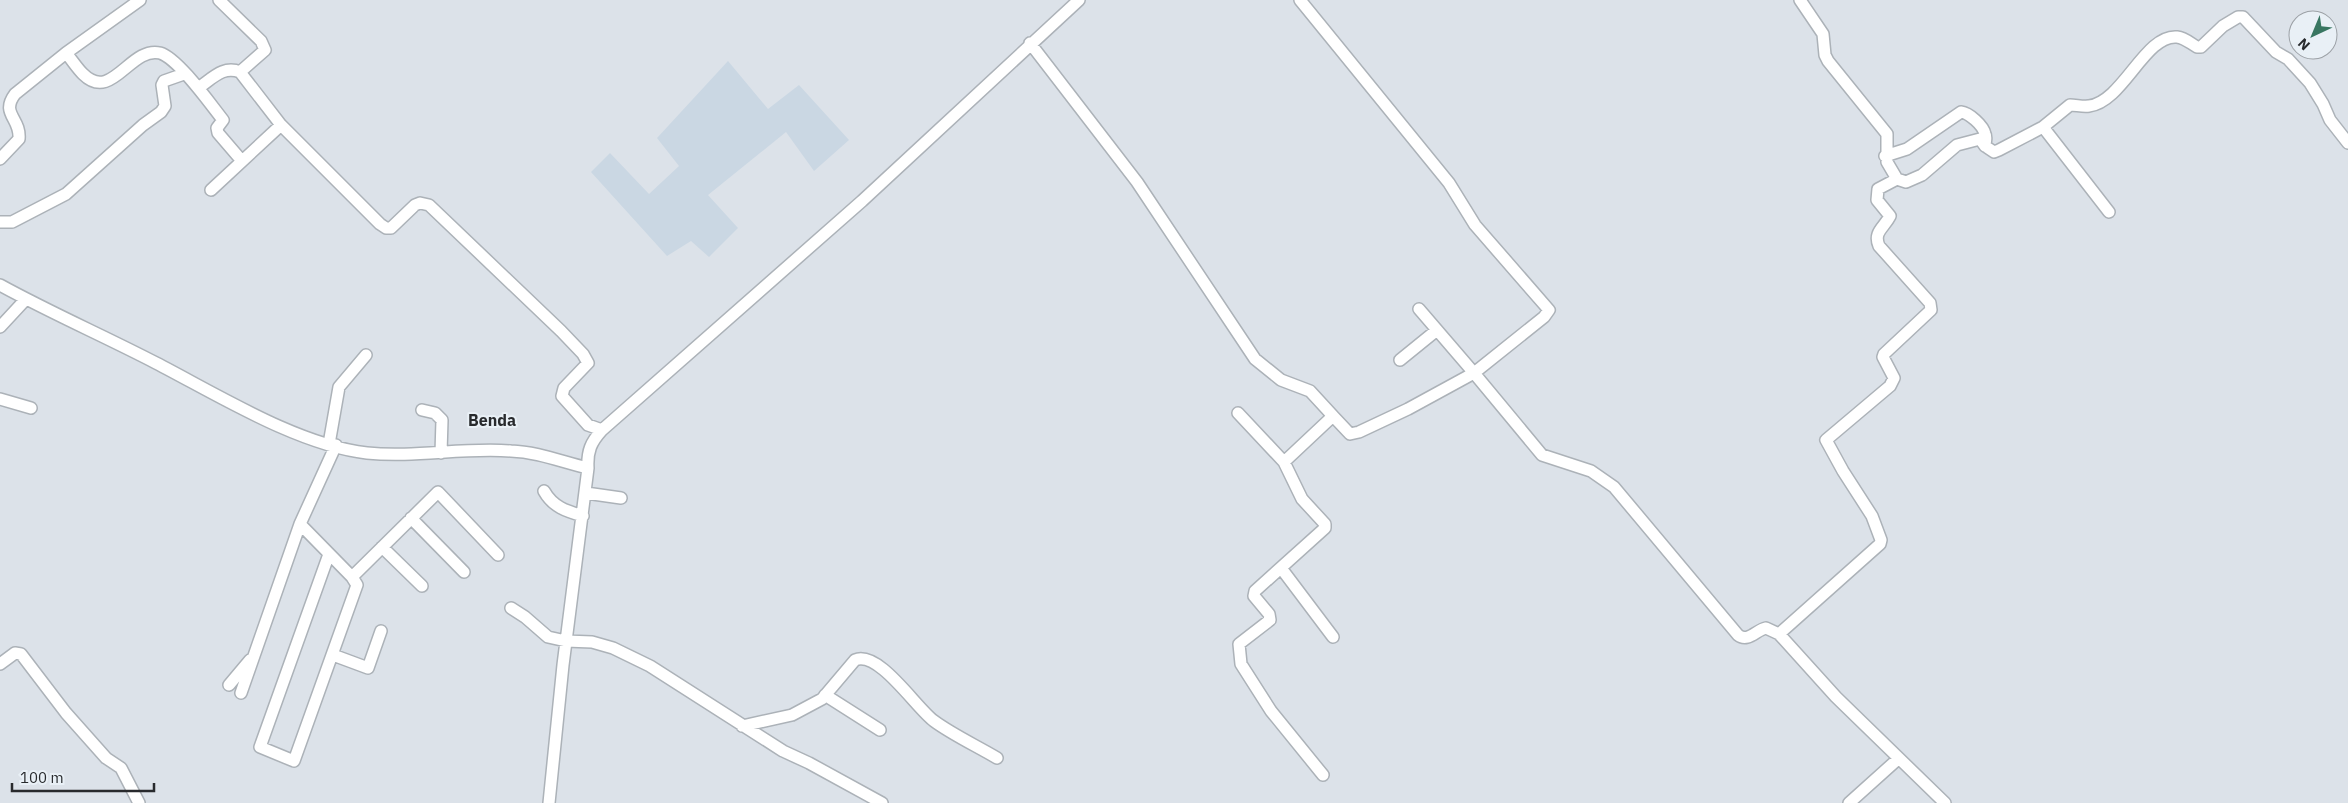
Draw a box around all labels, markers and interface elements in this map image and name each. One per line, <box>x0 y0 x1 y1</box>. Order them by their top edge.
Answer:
north arrow <box>2288 10 2338 60</box>
text: N <box>2294 34 2314 54</box>
district label: Benda <box>468 410 516 430</box>
scale bar <box>12 760 155 792</box>
text: 100 m <box>20 768 64 787</box>

